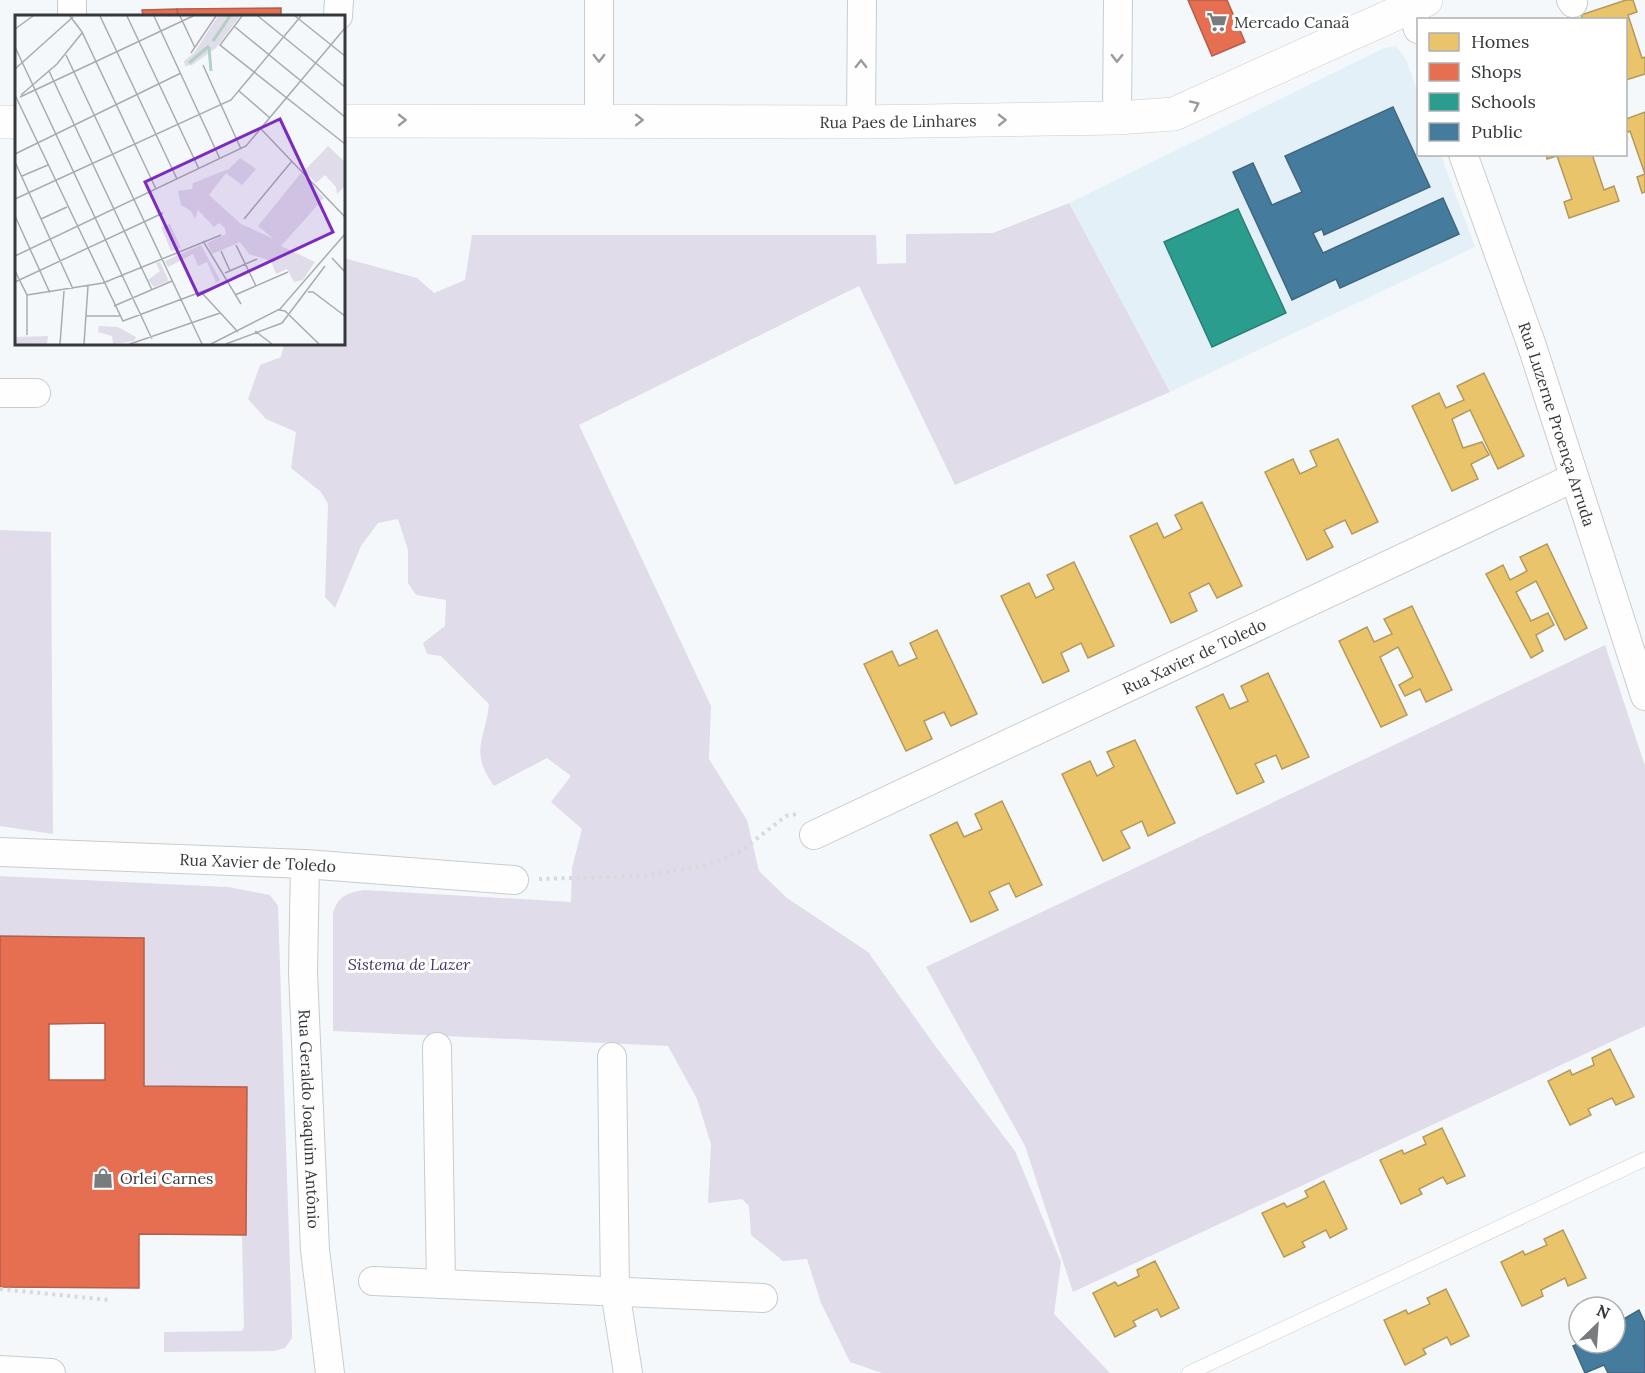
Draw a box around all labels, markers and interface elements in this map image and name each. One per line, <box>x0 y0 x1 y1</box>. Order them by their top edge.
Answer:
supermarket icon: Mercado Canaã <box>1205 10 1229 34</box>
place label: Mercado Canaã <box>1234 12 1350 32</box>
inset map <box>15 15 345 345</box>
legend <box>1417 18 1627 156</box>
text: Homes <box>1471 30 1529 53</box>
one-way arrow <box>593 54 605 63</box>
one-way arrow <box>1111 54 1124 63</box>
one-way arrow <box>855 59 867 68</box>
text: Shops <box>1471 60 1522 83</box>
text: Schools <box>1471 90 1536 113</box>
one-way arrow <box>1188 100 1199 112</box>
street label: Rua Paes de Linhares <box>819 110 977 132</box>
one-way arrow <box>397 114 406 126</box>
one-way arrow <box>634 114 643 127</box>
one-way arrow <box>997 114 1006 126</box>
text: Public <box>1471 120 1523 143</box>
street label: Rua Luzerne Proença Arruda <box>1514 319 1600 529</box>
street label: Rua Xavier de Toledo <box>1119 614 1269 699</box>
street label: Rua Xavier de Toledo <box>179 849 337 876</box>
park label: Sistema de Lazer <box>348 954 471 974</box>
street label: Rua Geraldo Joaquim Antônio <box>295 1009 324 1229</box>
shop icon: Orlei Carnes <box>91 1166 115 1190</box>
place label: Orlei Carnes <box>120 1168 213 1188</box>
north arrow <box>1567 1295 1627 1355</box>
text: N <box>1594 1300 1613 1323</box>

